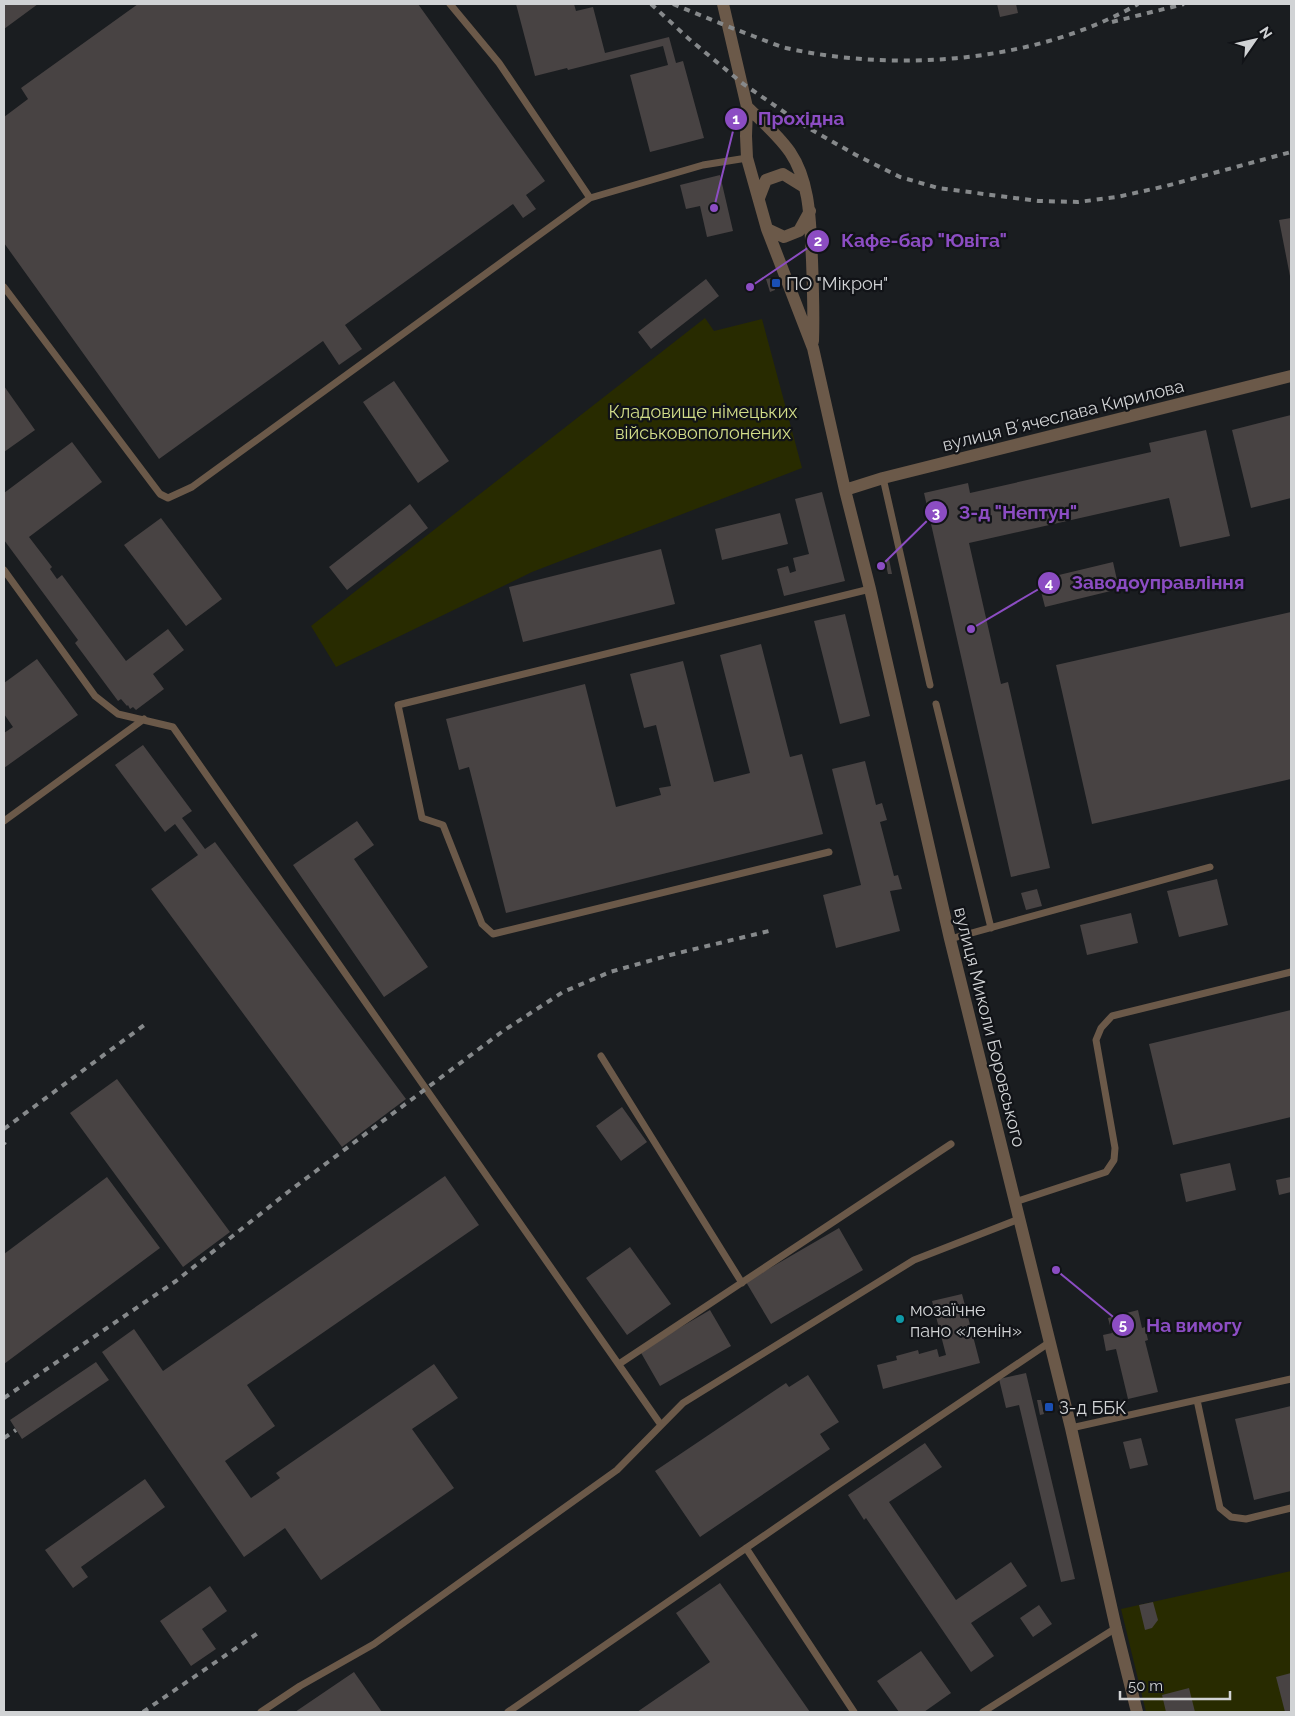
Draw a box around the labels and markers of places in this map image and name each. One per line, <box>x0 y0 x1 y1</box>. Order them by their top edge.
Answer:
callout: Прохідна <box>723 102 855 136</box>
callout: Кафе-бар "Ювіта" <box>806 224 1017 258</box>
place label: ПО "Мікрон" <box>786 273 888 294</box>
marker: ПО "Мікрон" <box>770 277 782 289</box>
callout: З-д "Нептун" <box>924 495 1088 529</box>
callout: Заводоуправління <box>1037 566 1255 600</box>
place label: мозаїчне пано «ленін» <box>910 1299 1022 1341</box>
callout: На вимогу <box>1111 1308 1251 1342</box>
marker: мозаїчне пано «ленін» <box>894 1313 906 1325</box>
place label: З-д ББК <box>1059 1397 1126 1418</box>
marker: З-д ББК <box>1043 1401 1055 1413</box>

